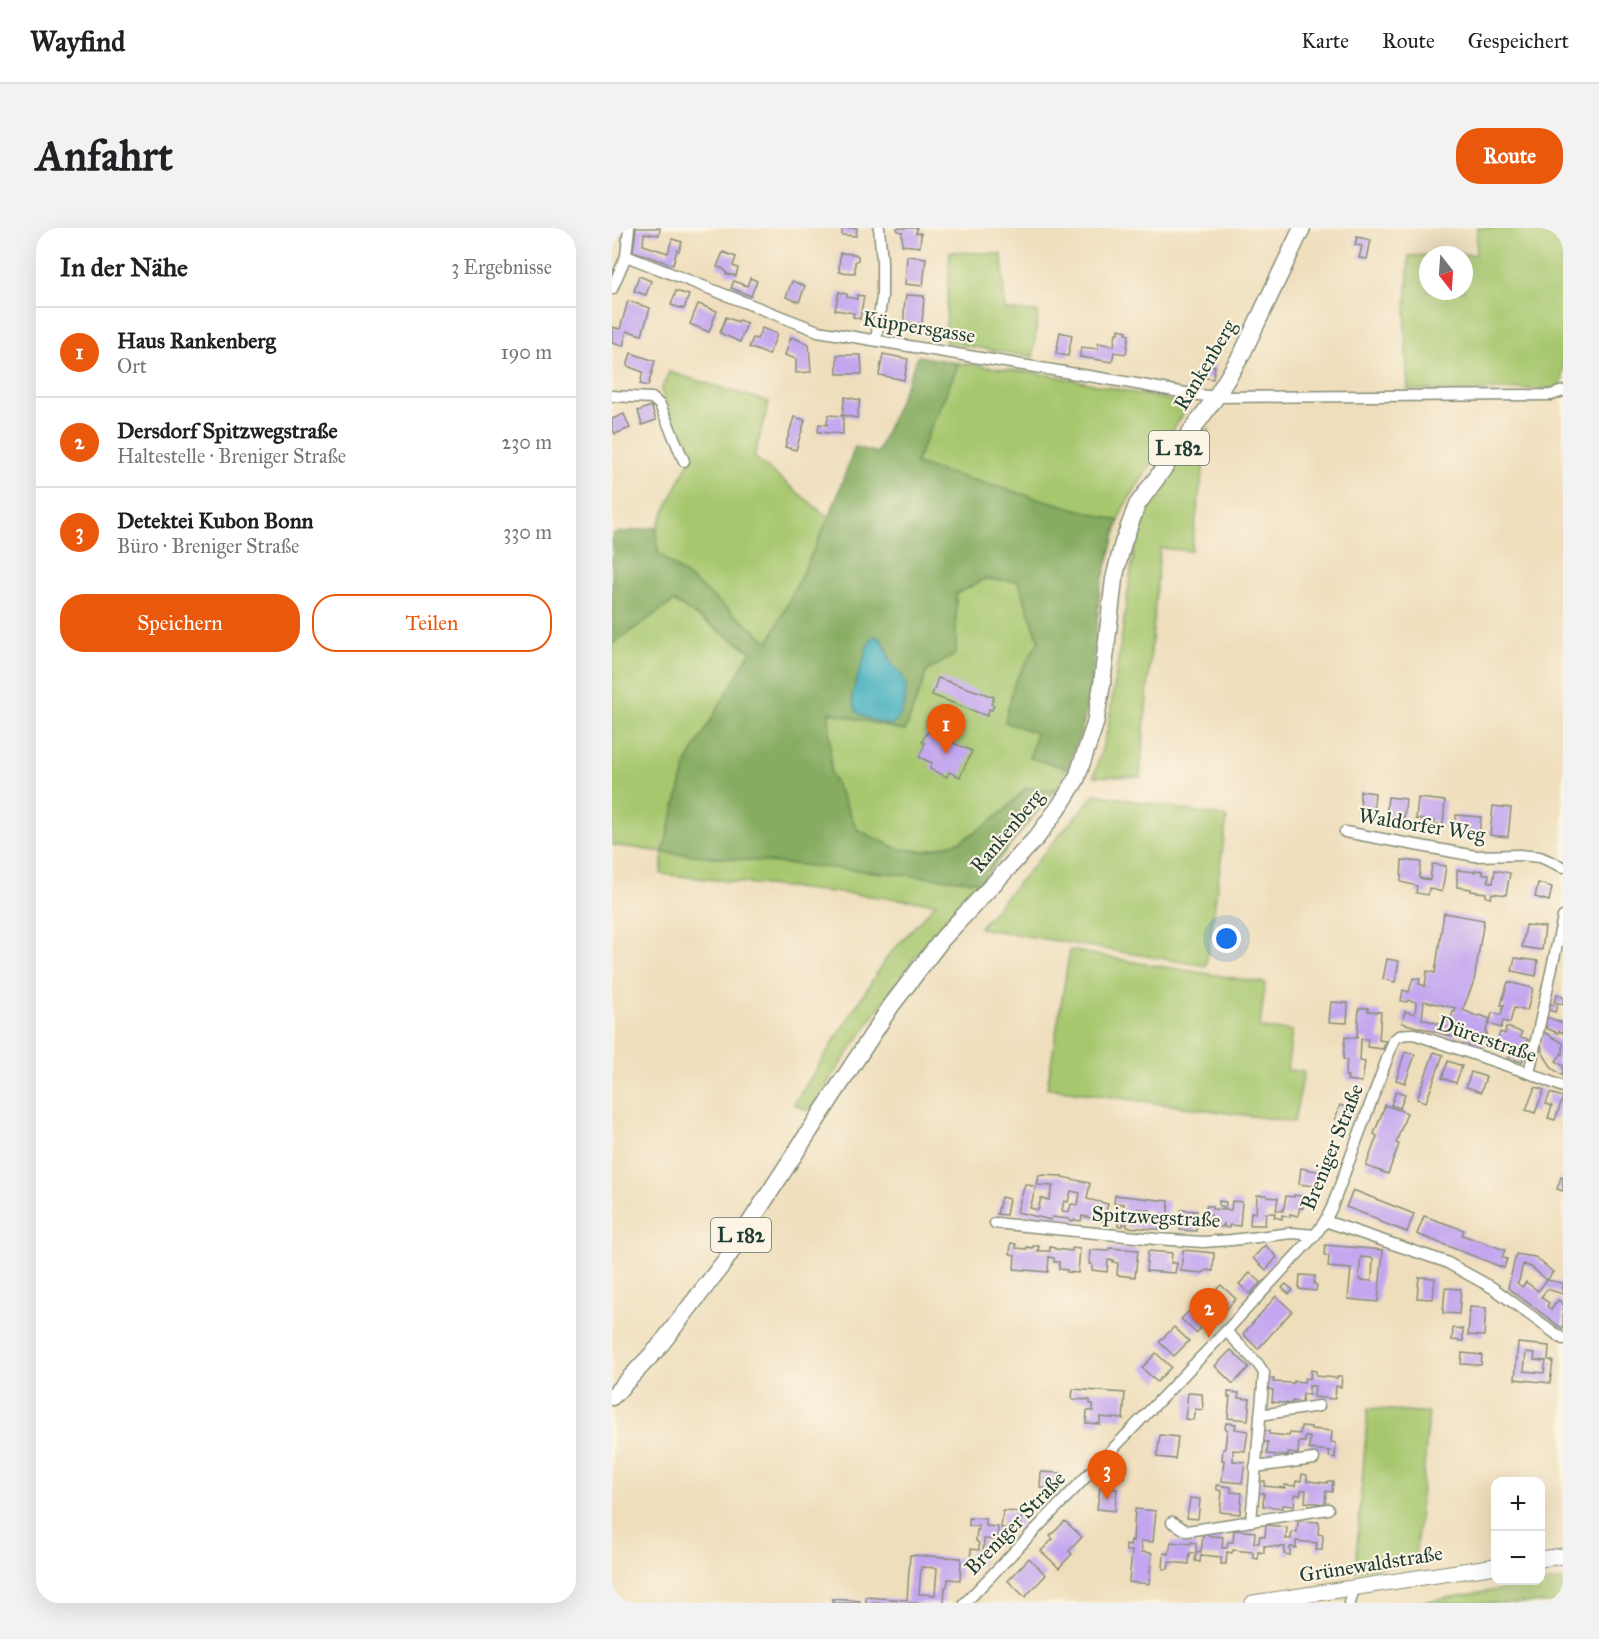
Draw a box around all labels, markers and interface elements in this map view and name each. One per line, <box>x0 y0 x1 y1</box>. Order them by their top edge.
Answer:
text: Wayfind <box>30 24 125 59</box>
text: Karte <box>1301 28 1349 54</box>
text: Route <box>1382 28 1435 54</box>
text: Gespeichert <box>1468 28 1569 54</box>
button: Route <box>1456 128 1563 184</box>
text: Anfahrt <box>36 130 173 182</box>
north arrow <box>1419 246 1473 300</box>
text: In der Nähe <box>60 251 188 283</box>
text: 3 Ergebnisse <box>451 255 552 279</box>
street label: Küppersgasse <box>861 305 977 349</box>
street label: Rankenberg <box>1168 315 1242 415</box>
text: Haus Rankenberg <box>117 327 276 354</box>
text: 1 <box>76 340 83 364</box>
text: 190 m <box>501 340 552 364</box>
text: Ort <box>117 354 147 378</box>
text: Dersdorf Spitzwegstraße <box>117 417 338 444</box>
text: 2 <box>75 430 84 454</box>
text: 230 m <box>501 430 552 454</box>
road number: L 182 <box>1149 431 1209 465</box>
text: Haltestelle · Breniger Straße <box>117 444 346 468</box>
text: Detektei Kubon Bonn <box>117 507 313 534</box>
text: 3 <box>76 520 84 544</box>
text: 330 m <box>503 520 552 544</box>
text: Büro · Breniger Straße <box>117 534 299 558</box>
button: Speichern <box>60 594 300 652</box>
button: Teilen <box>312 594 552 652</box>
pin: 1 <box>926 704 966 754</box>
street label: Rankenberg <box>965 784 1050 878</box>
street label: Waldorfer Weg <box>1357 802 1488 848</box>
your location <box>1212 924 1241 953</box>
street label: Dürerstraße <box>1434 1010 1540 1068</box>
street label: Breniger Straße <box>1295 1080 1369 1214</box>
street label: Spitzwegstraße <box>1091 1201 1221 1233</box>
road number: L 182 <box>711 1218 771 1252</box>
pin: 2 <box>1190 1288 1228 1338</box>
pin: 3 <box>1088 1450 1126 1500</box>
street label: Breniger Straße <box>959 1466 1071 1580</box>
map controls <box>1491 1477 1545 1585</box>
button: + <box>1491 1477 1545 1531</box>
button: − <box>1491 1531 1545 1585</box>
street label: Grünewaldstraße <box>1297 1540 1445 1588</box>

